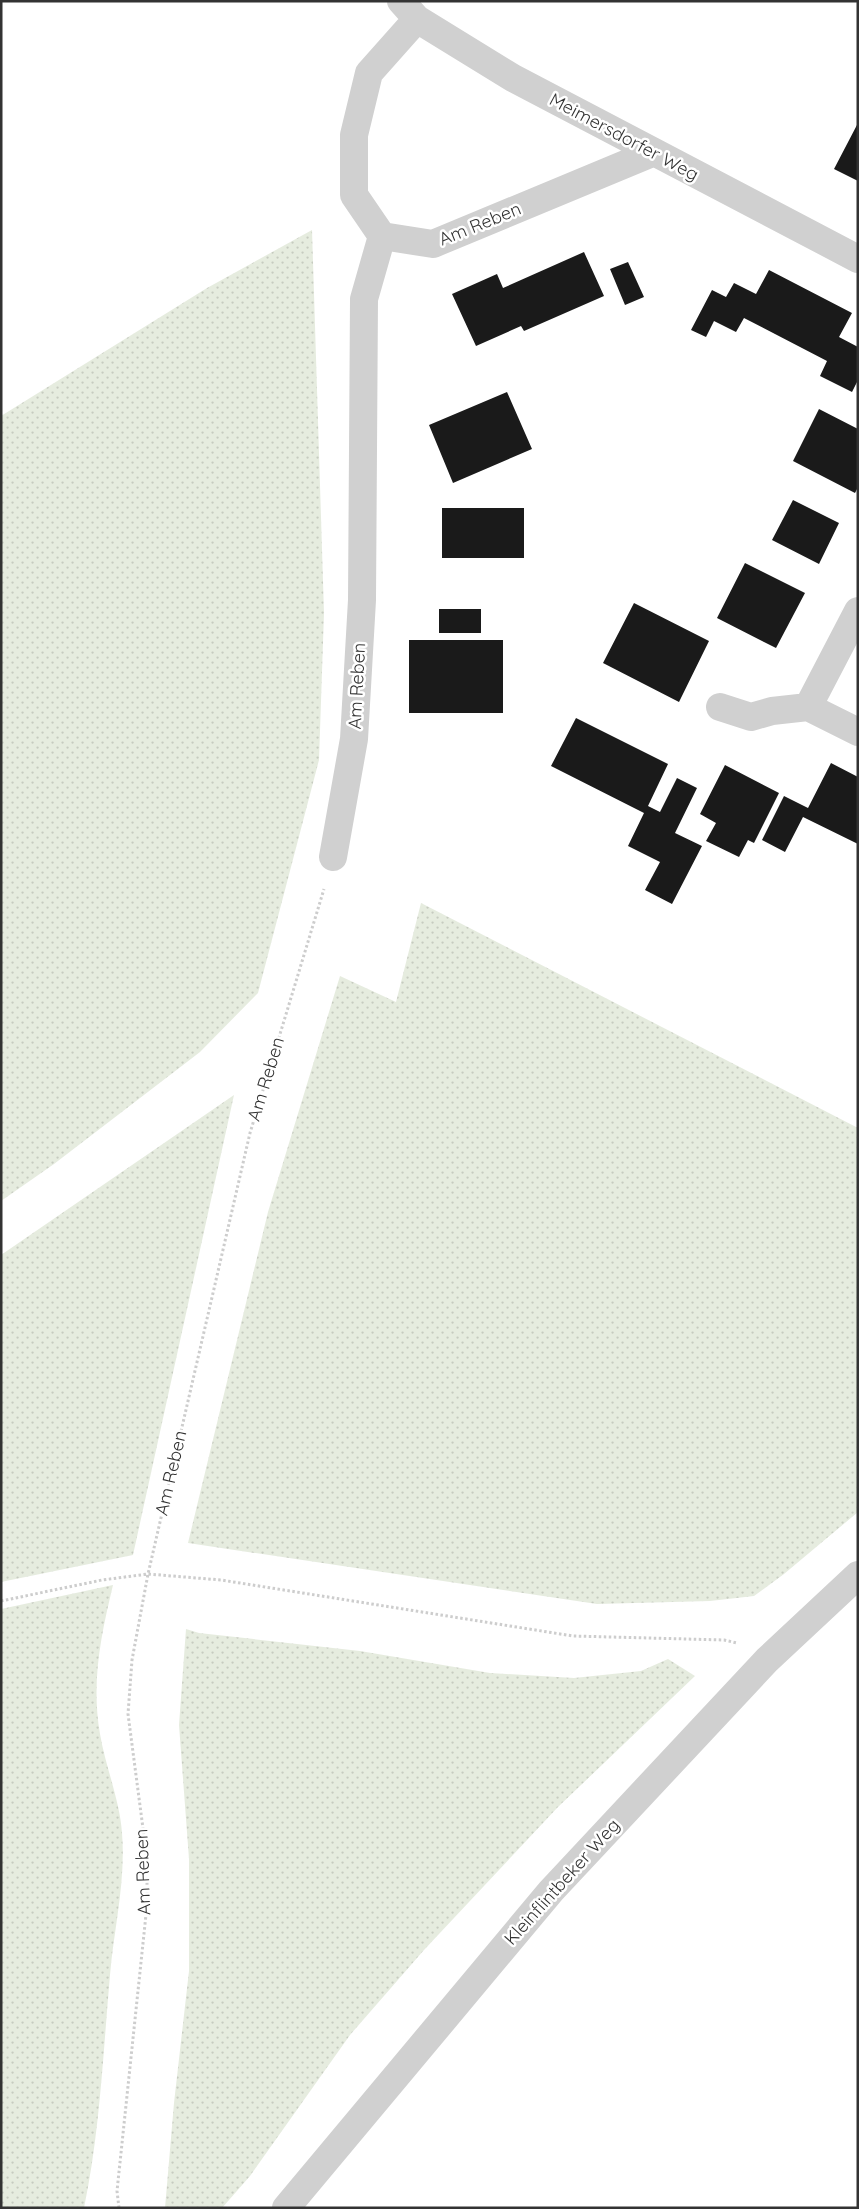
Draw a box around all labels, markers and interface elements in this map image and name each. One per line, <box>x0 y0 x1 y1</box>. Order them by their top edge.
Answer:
street label: Meimersdorfer Weg <box>546 87 703 186</box>
street label: Am Reben <box>435 197 524 250</box>
street label: Am Reben <box>343 642 370 730</box>
street label: Am Reben <box>242 1034 289 1124</box>
street label: Am Reben <box>150 1428 191 1518</box>
street label: Kleinflintbeker Weg <box>499 1814 624 1950</box>
street label: Am Reben <box>129 1828 156 1916</box>

